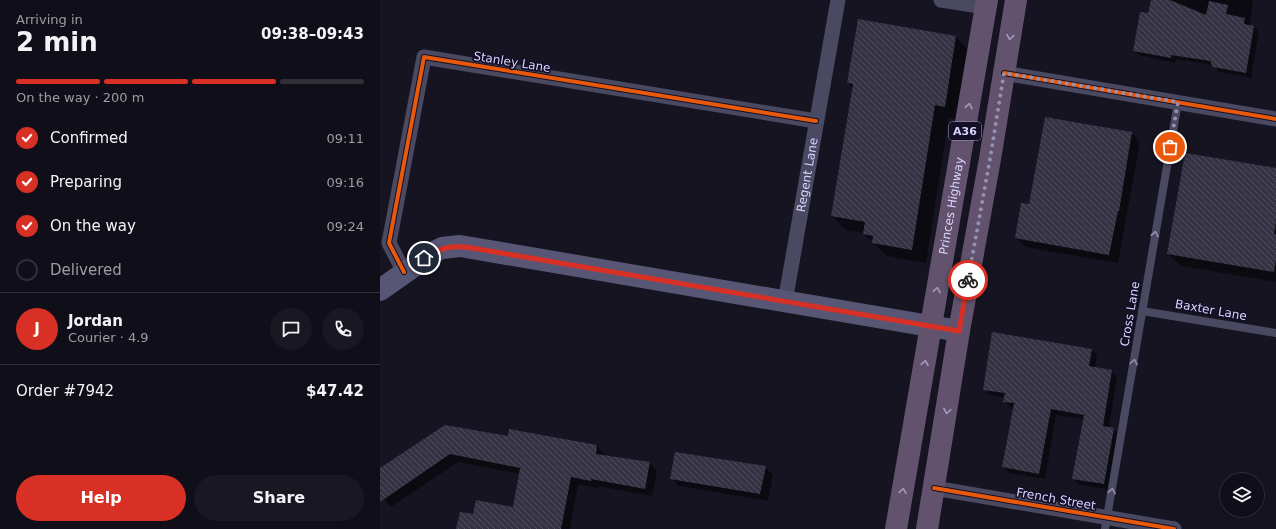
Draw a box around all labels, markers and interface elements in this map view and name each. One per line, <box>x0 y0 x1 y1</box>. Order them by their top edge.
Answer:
text: Arriving in <box>16 12 83 27</box>
text: 09:38–09:43 <box>261 25 364 43</box>
text: 2 min <box>16 27 98 57</box>
one-way arrow <box>1006 34 1015 40</box>
street label: Stanley Lane <box>472 49 552 75</box>
text: On the way · 200 m <box>16 90 144 105</box>
one-way arrow <box>964 103 973 109</box>
road number: A36 <box>949 122 981 140</box>
icon: check <box>16 127 38 149</box>
text: Confirmed <box>50 129 128 147</box>
pin <box>1153 130 1187 164</box>
text: 09:11 <box>327 131 364 146</box>
icon: bag <box>1159 136 1181 158</box>
street label: Regent Lane <box>794 137 821 213</box>
street label: Princes Highway <box>936 156 967 256</box>
icon: check <box>16 171 38 193</box>
text: Preparing <box>50 173 122 191</box>
text: 09:16 <box>327 175 364 190</box>
icon: check <box>16 215 38 237</box>
text: On the way <box>50 217 136 235</box>
text: 09:24 <box>327 219 364 234</box>
one-way arrow <box>1150 231 1159 237</box>
pin <box>407 241 441 275</box>
icon: home <box>413 247 435 269</box>
courier <box>948 260 988 300</box>
text: Delivered <box>50 261 122 279</box>
icon: bike <box>957 269 979 291</box>
street label: Cross Lane <box>1117 280 1143 348</box>
one-way arrow <box>932 287 941 294</box>
street label: Baxter Lane <box>1174 297 1248 323</box>
button: chat <box>270 308 312 350</box>
button: phone <box>322 308 364 350</box>
text: Jordan <box>68 312 123 330</box>
text: J <box>34 320 40 338</box>
text: Courier · 4.9 <box>68 330 149 345</box>
one-way arrow <box>920 359 929 366</box>
one-way arrow <box>1129 359 1137 365</box>
text: Order #7942 <box>16 382 114 400</box>
text: $47.42 <box>306 382 364 400</box>
one-way arrow <box>943 408 951 414</box>
map controls <box>1220 473 1264 517</box>
button: layers <box>1220 473 1264 517</box>
button: Help <box>16 475 186 521</box>
button: Share <box>194 475 364 521</box>
street label: French Street <box>1015 485 1097 513</box>
one-way arrow <box>898 487 907 494</box>
one-way arrow <box>1107 487 1116 494</box>

